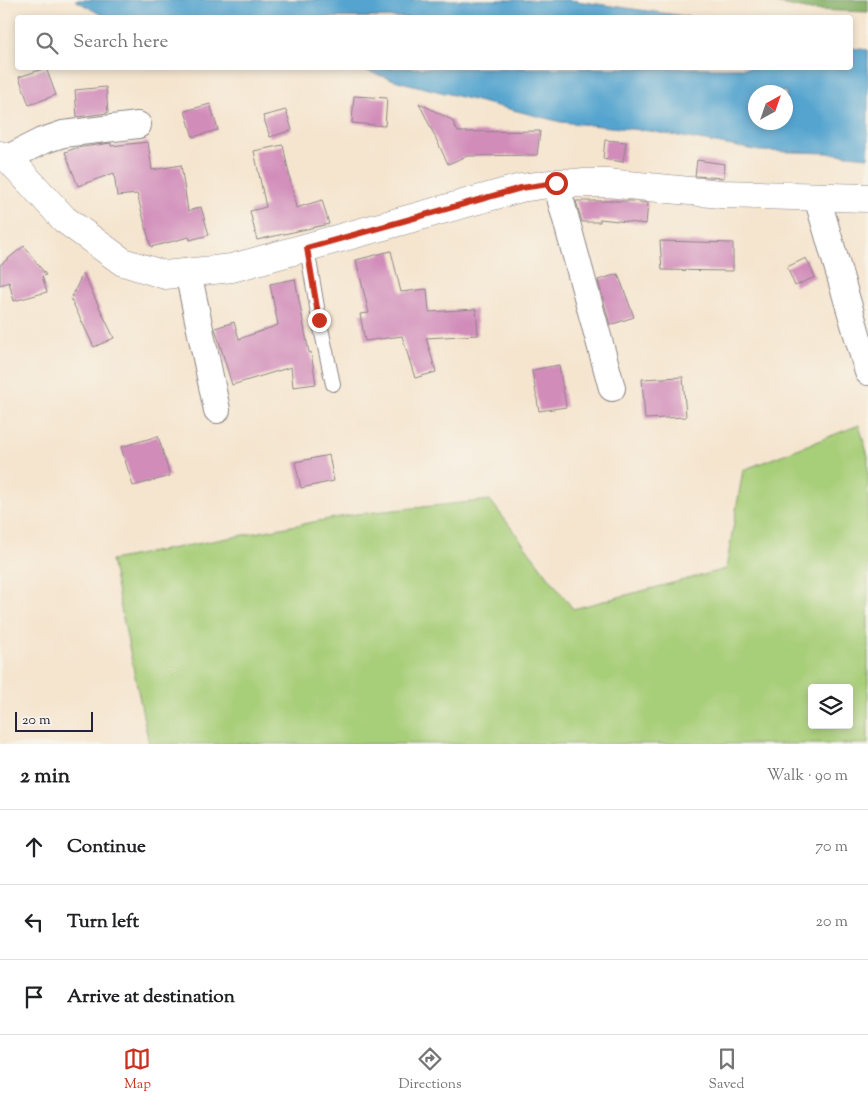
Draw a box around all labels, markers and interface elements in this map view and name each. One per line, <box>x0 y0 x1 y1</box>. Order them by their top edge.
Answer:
search box <box>15 15 853 70</box>
icon: search <box>33 29 61 57</box>
text: Search here <box>73 29 168 56</box>
north arrow <box>748 85 793 130</box>
route start <box>545 172 568 195</box>
route end <box>308 309 331 332</box>
map controls <box>808 684 853 729</box>
button: layers <box>808 684 853 729</box>
scale bar <box>15 709 92 732</box>
text: 20 m <box>22 711 51 731</box>
text: 2 min <box>20 762 70 792</box>
text: Walk · 90 m <box>767 765 848 788</box>
icon: ahead <box>20 833 48 861</box>
text: Continue <box>67 834 146 861</box>
text: 70 m <box>815 836 848 859</box>
icon: left <box>20 908 48 936</box>
text: Turn left <box>67 909 139 936</box>
text: 20 m <box>815 911 848 934</box>
icon: arrive <box>20 983 48 1011</box>
text: Arrive at destination <box>67 984 235 1011</box>
tab: Map <box>123 1045 151 1095</box>
tab: Directions <box>398 1045 462 1095</box>
tab: Saved <box>709 1045 744 1095</box>

